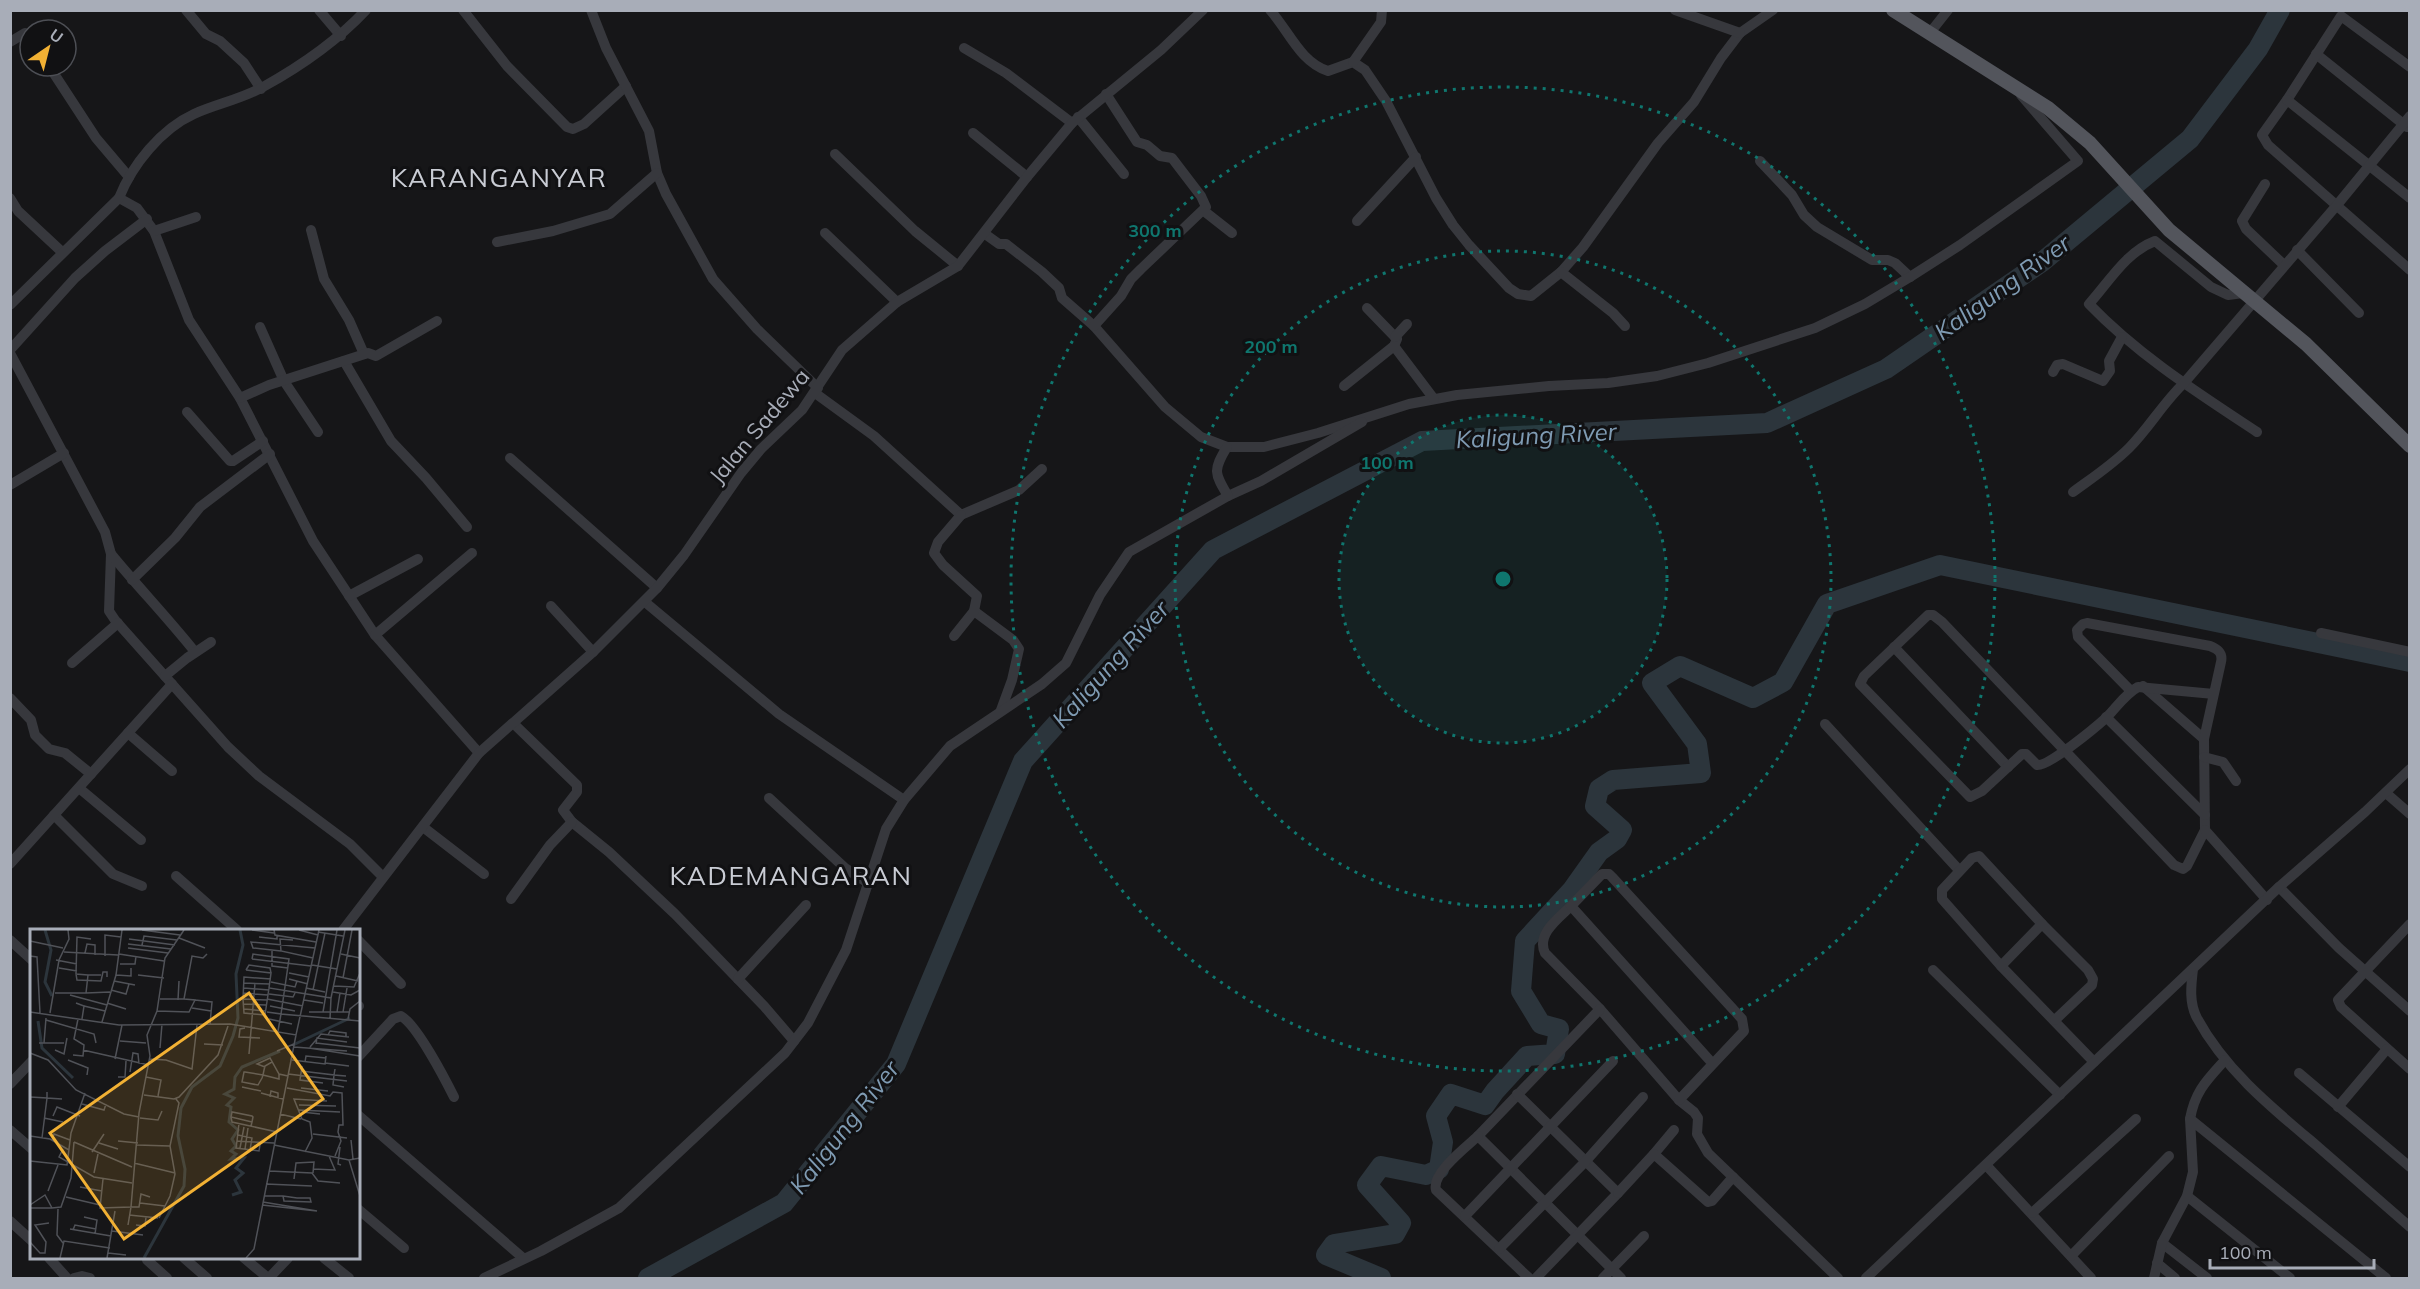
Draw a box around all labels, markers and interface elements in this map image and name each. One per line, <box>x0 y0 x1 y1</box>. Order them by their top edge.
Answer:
north arrow <box>18 18 78 78</box>
text: U <box>46 24 67 47</box>
district label: KARANGANYAR <box>391 161 607 194</box>
text: 300 m <box>1128 219 1182 242</box>
water label: Kaligung River <box>1928 227 2077 346</box>
text: 200 m <box>1244 335 1298 358</box>
street label: Jalan Sadewa <box>703 363 815 489</box>
water label: Kaligung River <box>1455 416 1618 454</box>
text: 100 m <box>1360 451 1414 474</box>
centre of rings <box>1493 569 1513 589</box>
water label: Kaligung River <box>1045 593 1176 734</box>
district label: KADEMANGARAN <box>670 859 912 892</box>
inset map <box>30 929 360 1259</box>
water label: Kaligung River <box>783 1053 906 1200</box>
scale bar <box>2210 1232 2374 1270</box>
text: 100 m <box>2219 1241 2272 1264</box>

